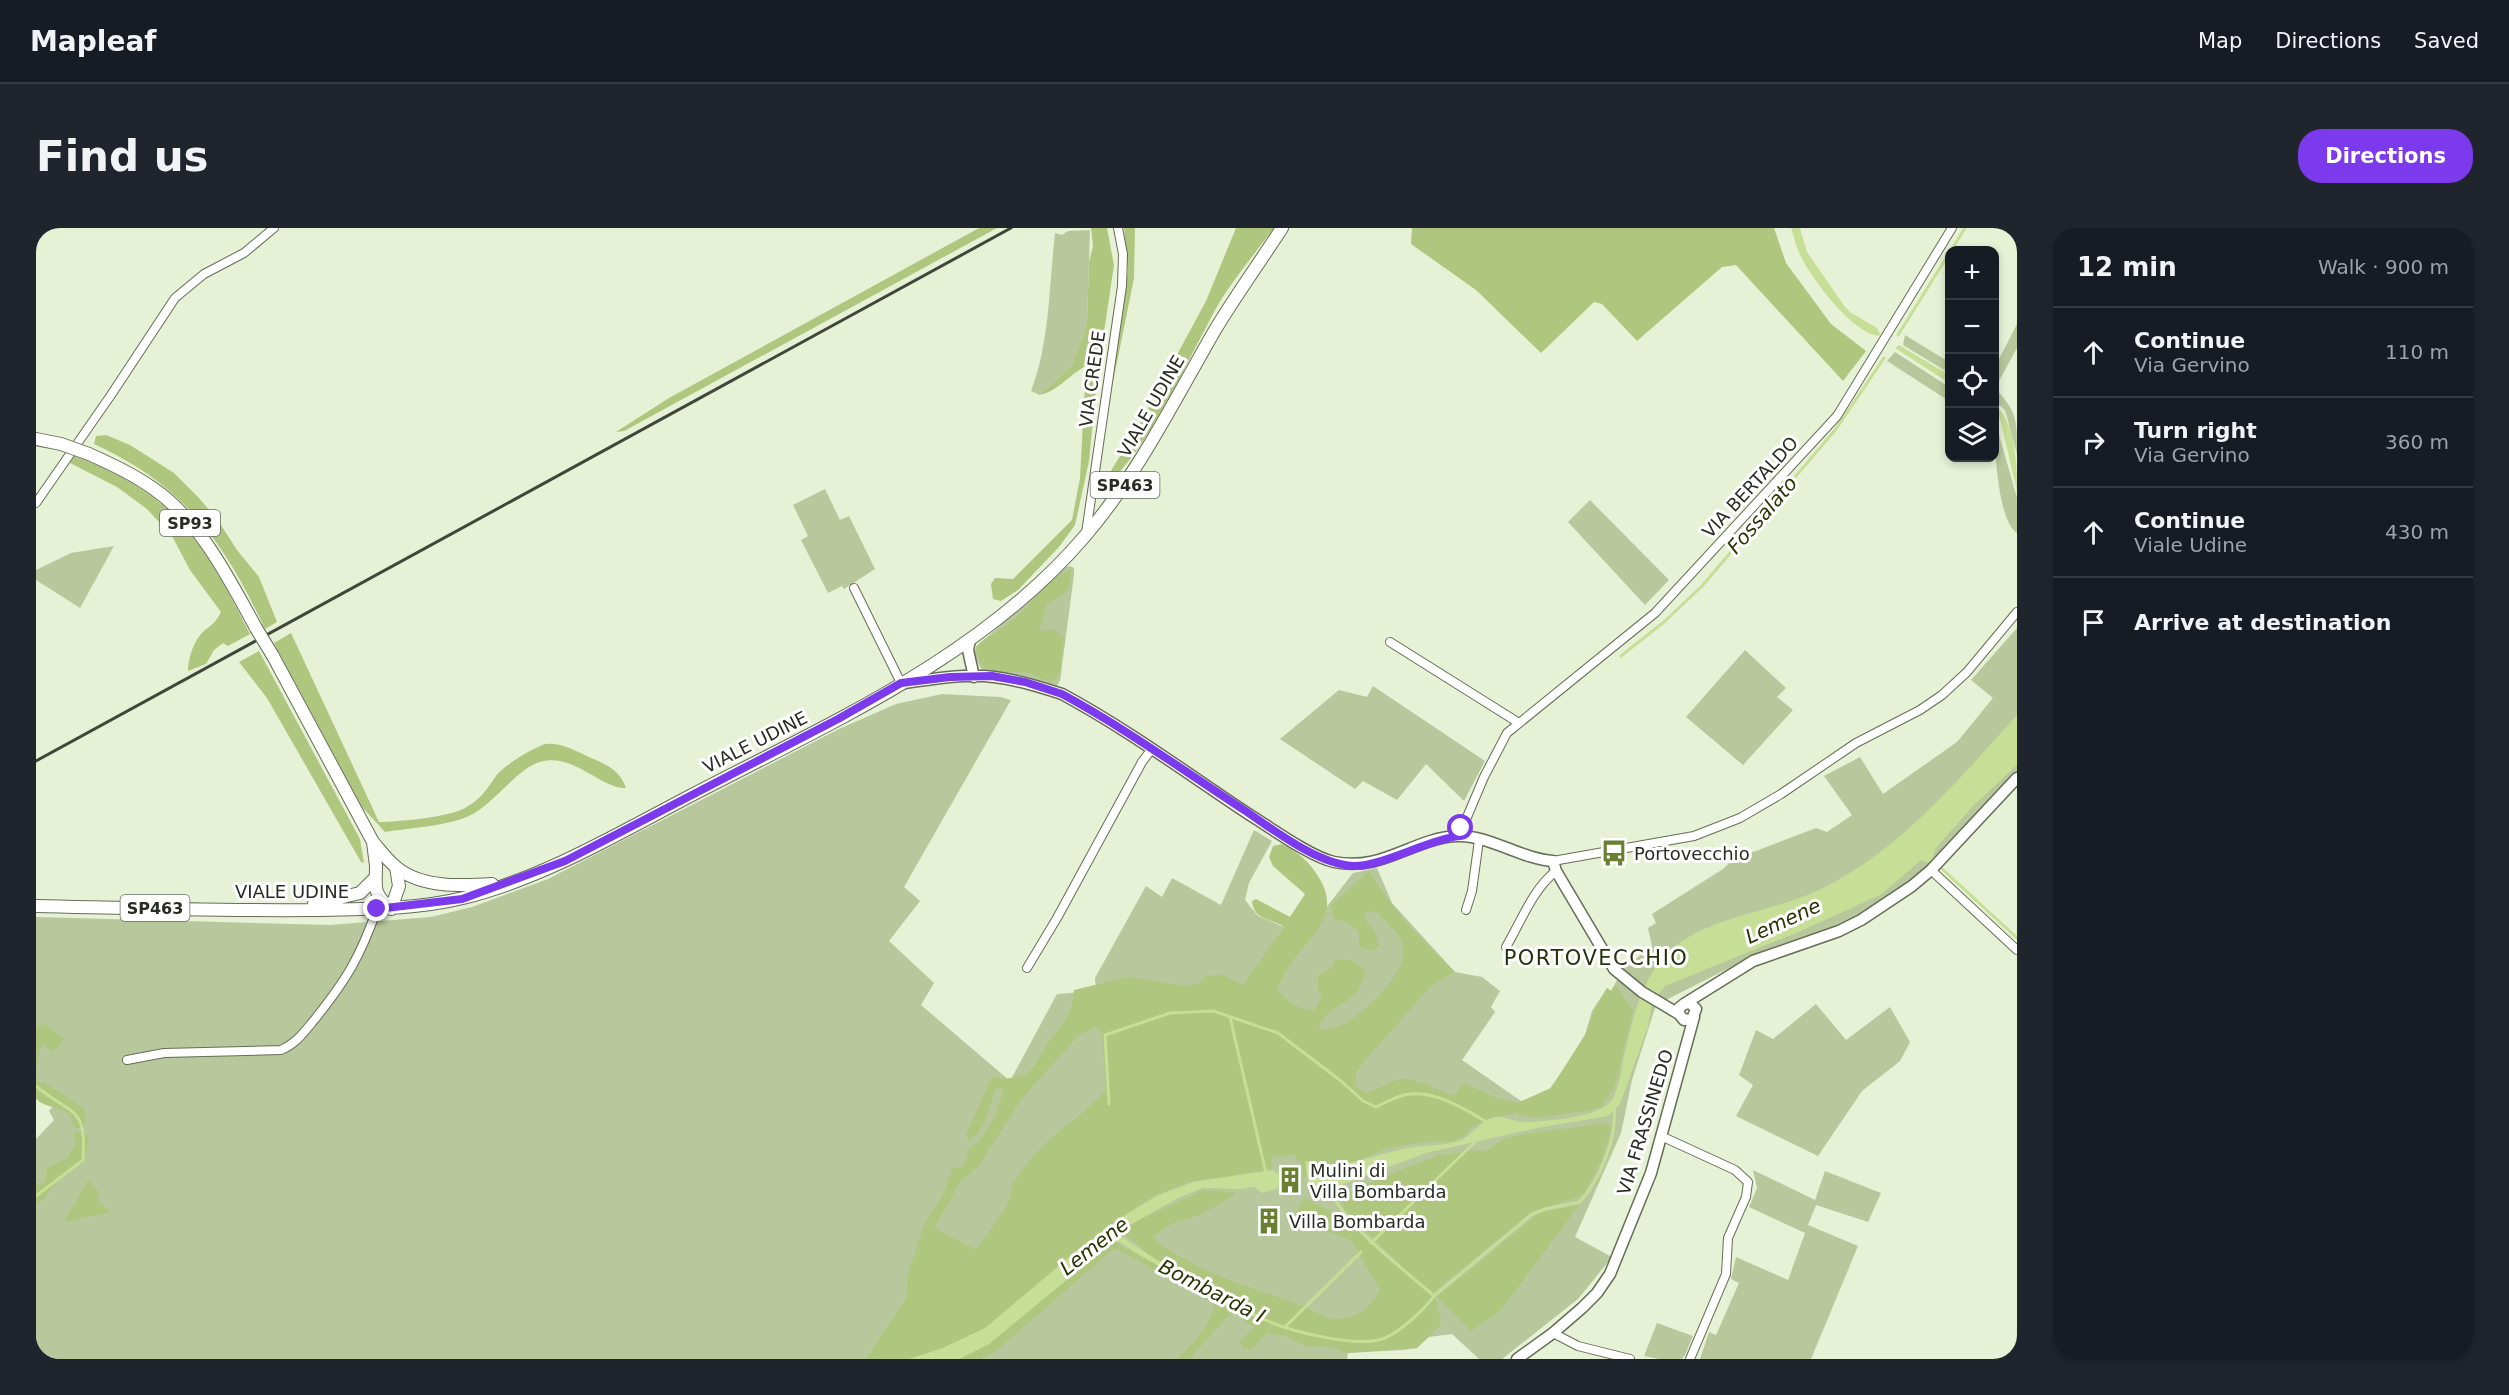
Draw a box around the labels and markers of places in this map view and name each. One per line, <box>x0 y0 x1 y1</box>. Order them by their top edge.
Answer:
bus stop icon: Portovecchio <box>1599 838 1629 868</box>
place label: Portovecchio <box>1634 843 1750 864</box>
place label: Mulini di Villa Bombarda <box>1310 1160 1447 1202</box>
building icon: Mulini di Villa Bombarda <box>1275 1165 1305 1195</box>
building icon: Villa Bombarda <box>1254 1206 1284 1236</box>
place label: Villa Bombarda <box>1289 1211 1426 1232</box>

